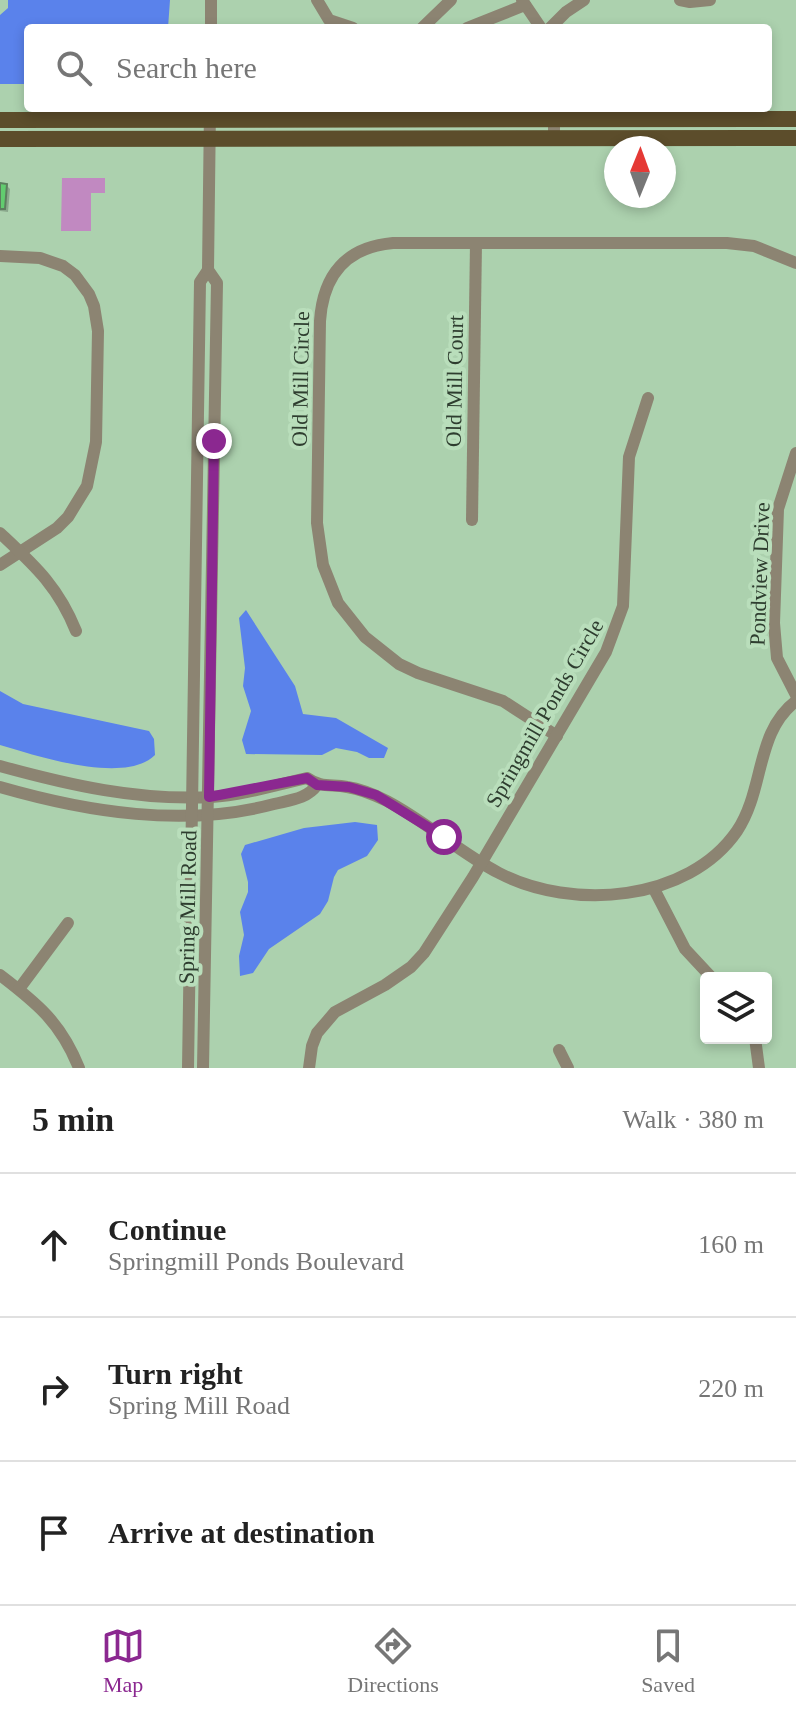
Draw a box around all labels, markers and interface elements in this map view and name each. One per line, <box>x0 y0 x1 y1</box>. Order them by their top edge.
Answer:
search box <box>24 24 772 112</box>
icon: search <box>52 46 96 90</box>
text: Search here <box>116 51 257 84</box>
north arrow <box>604 136 676 208</box>
street label: Old Mill Circle <box>287 311 314 447</box>
street label: Old Mill Court <box>441 315 468 447</box>
route end <box>196 423 232 459</box>
street label: Pondview Drive <box>745 502 774 646</box>
street label: Springmill Ponds Circle <box>480 615 608 812</box>
route start <box>426 819 462 855</box>
street label: Spring Mill Road <box>174 830 201 984</box>
map controls <box>700 972 772 1044</box>
button: layers <box>700 972 772 1044</box>
text: 5 min <box>32 1101 114 1138</box>
text: Walk · 380 m <box>622 1105 764 1134</box>
text: Continue <box>108 1213 226 1246</box>
icon: ahead <box>32 1223 76 1267</box>
text: 160 m <box>698 1230 764 1259</box>
text: Springmill Ponds Boulevard <box>108 1247 404 1276</box>
text: Turn right <box>108 1357 243 1390</box>
icon: right <box>32 1367 76 1411</box>
text: 220 m <box>698 1374 764 1403</box>
text: Spring Mill Road <box>108 1391 290 1420</box>
icon: arrive <box>32 1511 76 1555</box>
text: Arrive at destination <box>108 1516 375 1549</box>
tab: Map <box>101 1624 145 1698</box>
tab: Directions <box>347 1624 439 1698</box>
tab: Saved <box>641 1624 695 1698</box>

